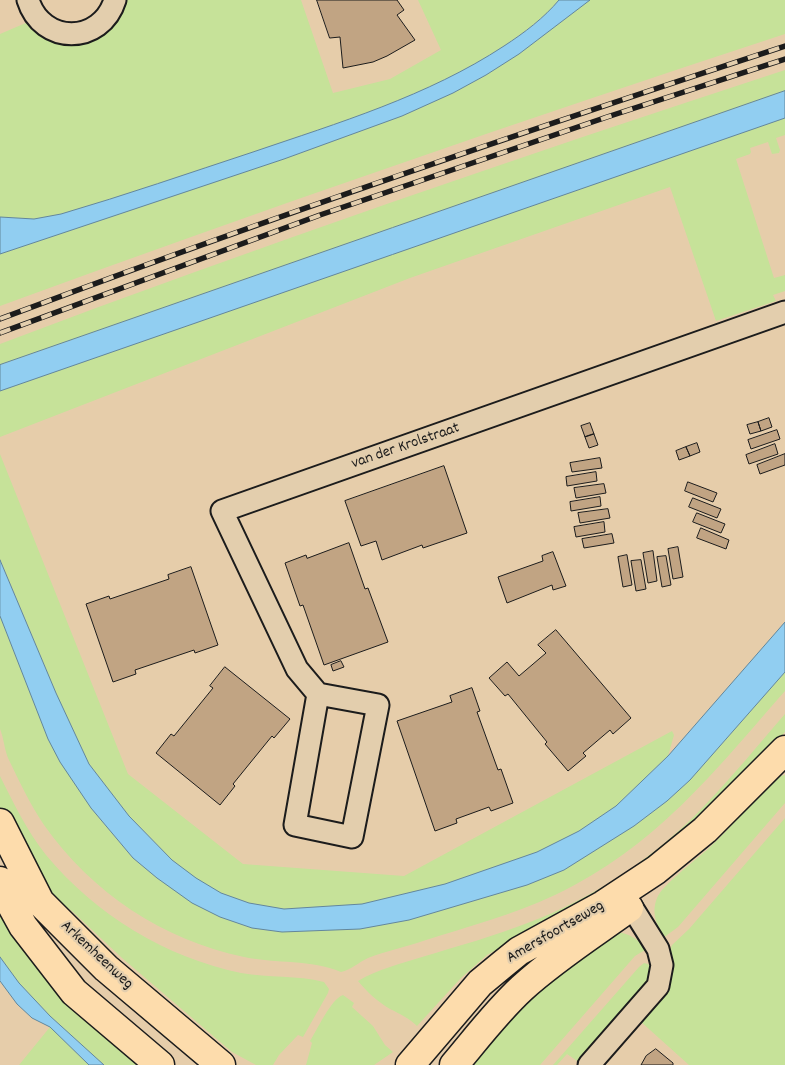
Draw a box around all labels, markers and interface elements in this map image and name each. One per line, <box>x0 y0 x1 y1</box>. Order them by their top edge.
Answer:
street label: van der Krolstraat <box>349 420 463 474</box>
street label: Amersfoortseweg <box>504 897 608 969</box>
street label: Arkemheenweg <box>56 917 136 995</box>

